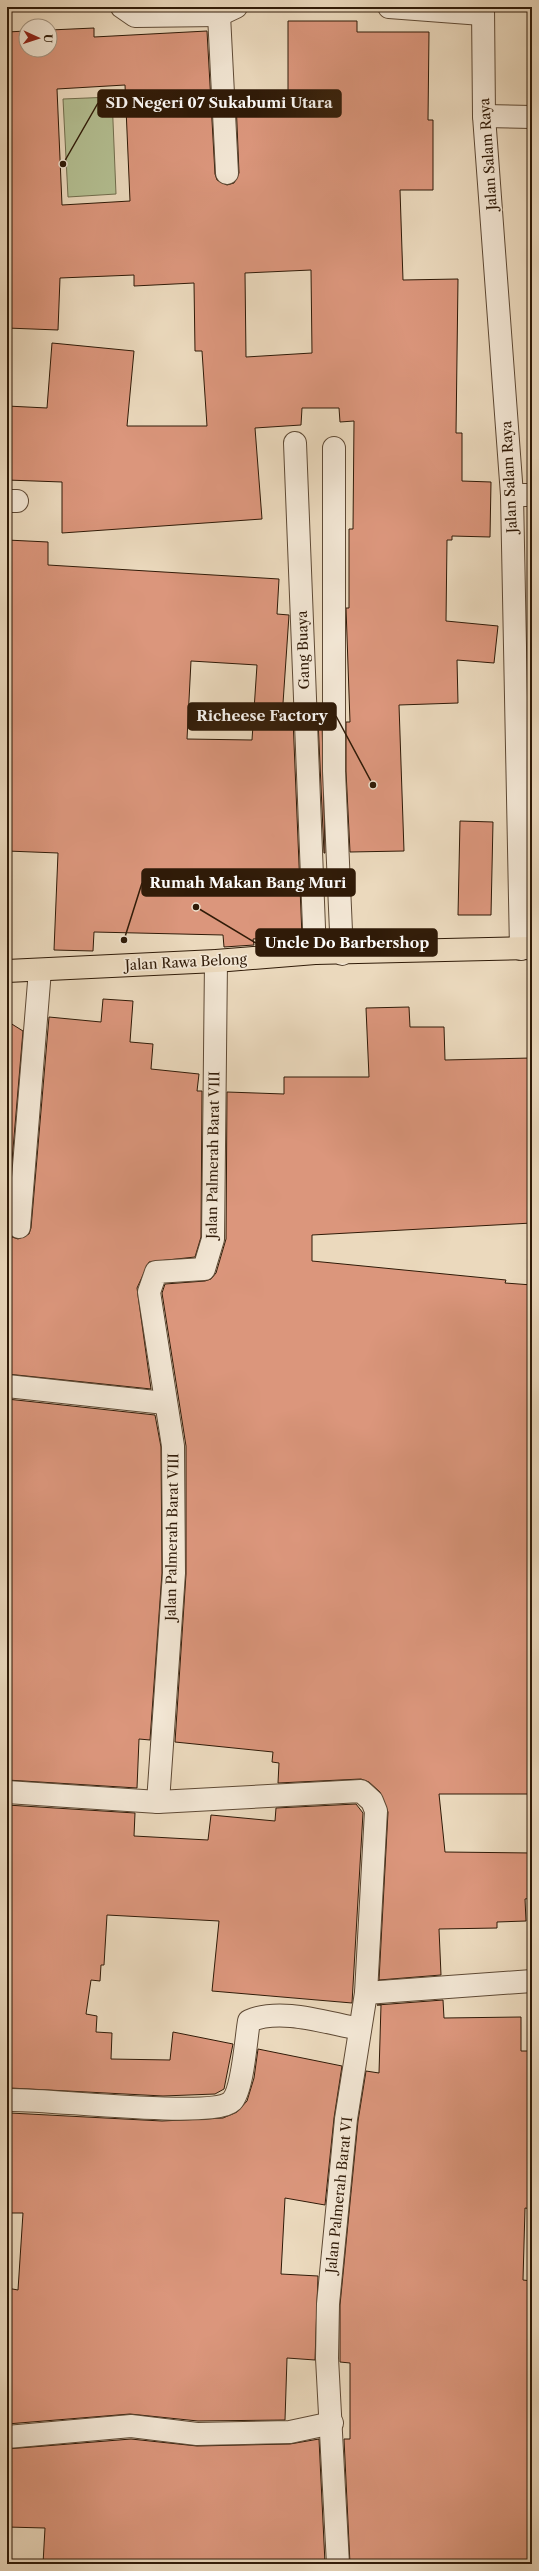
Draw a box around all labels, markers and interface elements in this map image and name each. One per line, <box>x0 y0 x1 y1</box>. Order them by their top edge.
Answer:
north arrow <box>18 18 58 58</box>
text: U <box>41 34 55 43</box>
callout: SD Negeri 07 Sukabumi Utara <box>98 90 341 117</box>
text: SD Negeri 07 Sukabumi Utara <box>105 93 333 112</box>
street label: Jalan Salam Raya <box>475 97 501 213</box>
street label: Jalan Salam Raya <box>497 420 521 536</box>
street label: Gang Buaya <box>293 610 313 690</box>
callout: Richeese Factory <box>188 703 336 730</box>
text: Richeese Factory <box>196 706 329 725</box>
callout: Rumah Makan Bang Muri <box>142 869 355 896</box>
text: Rumah Makan Bang Muri <box>150 873 347 892</box>
callout: Uncle Do Barbershop <box>256 929 437 956</box>
text: Uncle Do Barbershop <box>265 933 429 952</box>
street label: Jalan Rawa Belong <box>123 950 248 974</box>
street label: Jalan Palmerah Barat VIII <box>203 1071 223 1241</box>
street label: Jalan Palmerah Barat VIII <box>162 1453 182 1623</box>
street label: Jalan Palmerah Barat VI <box>322 2116 356 2276</box>

